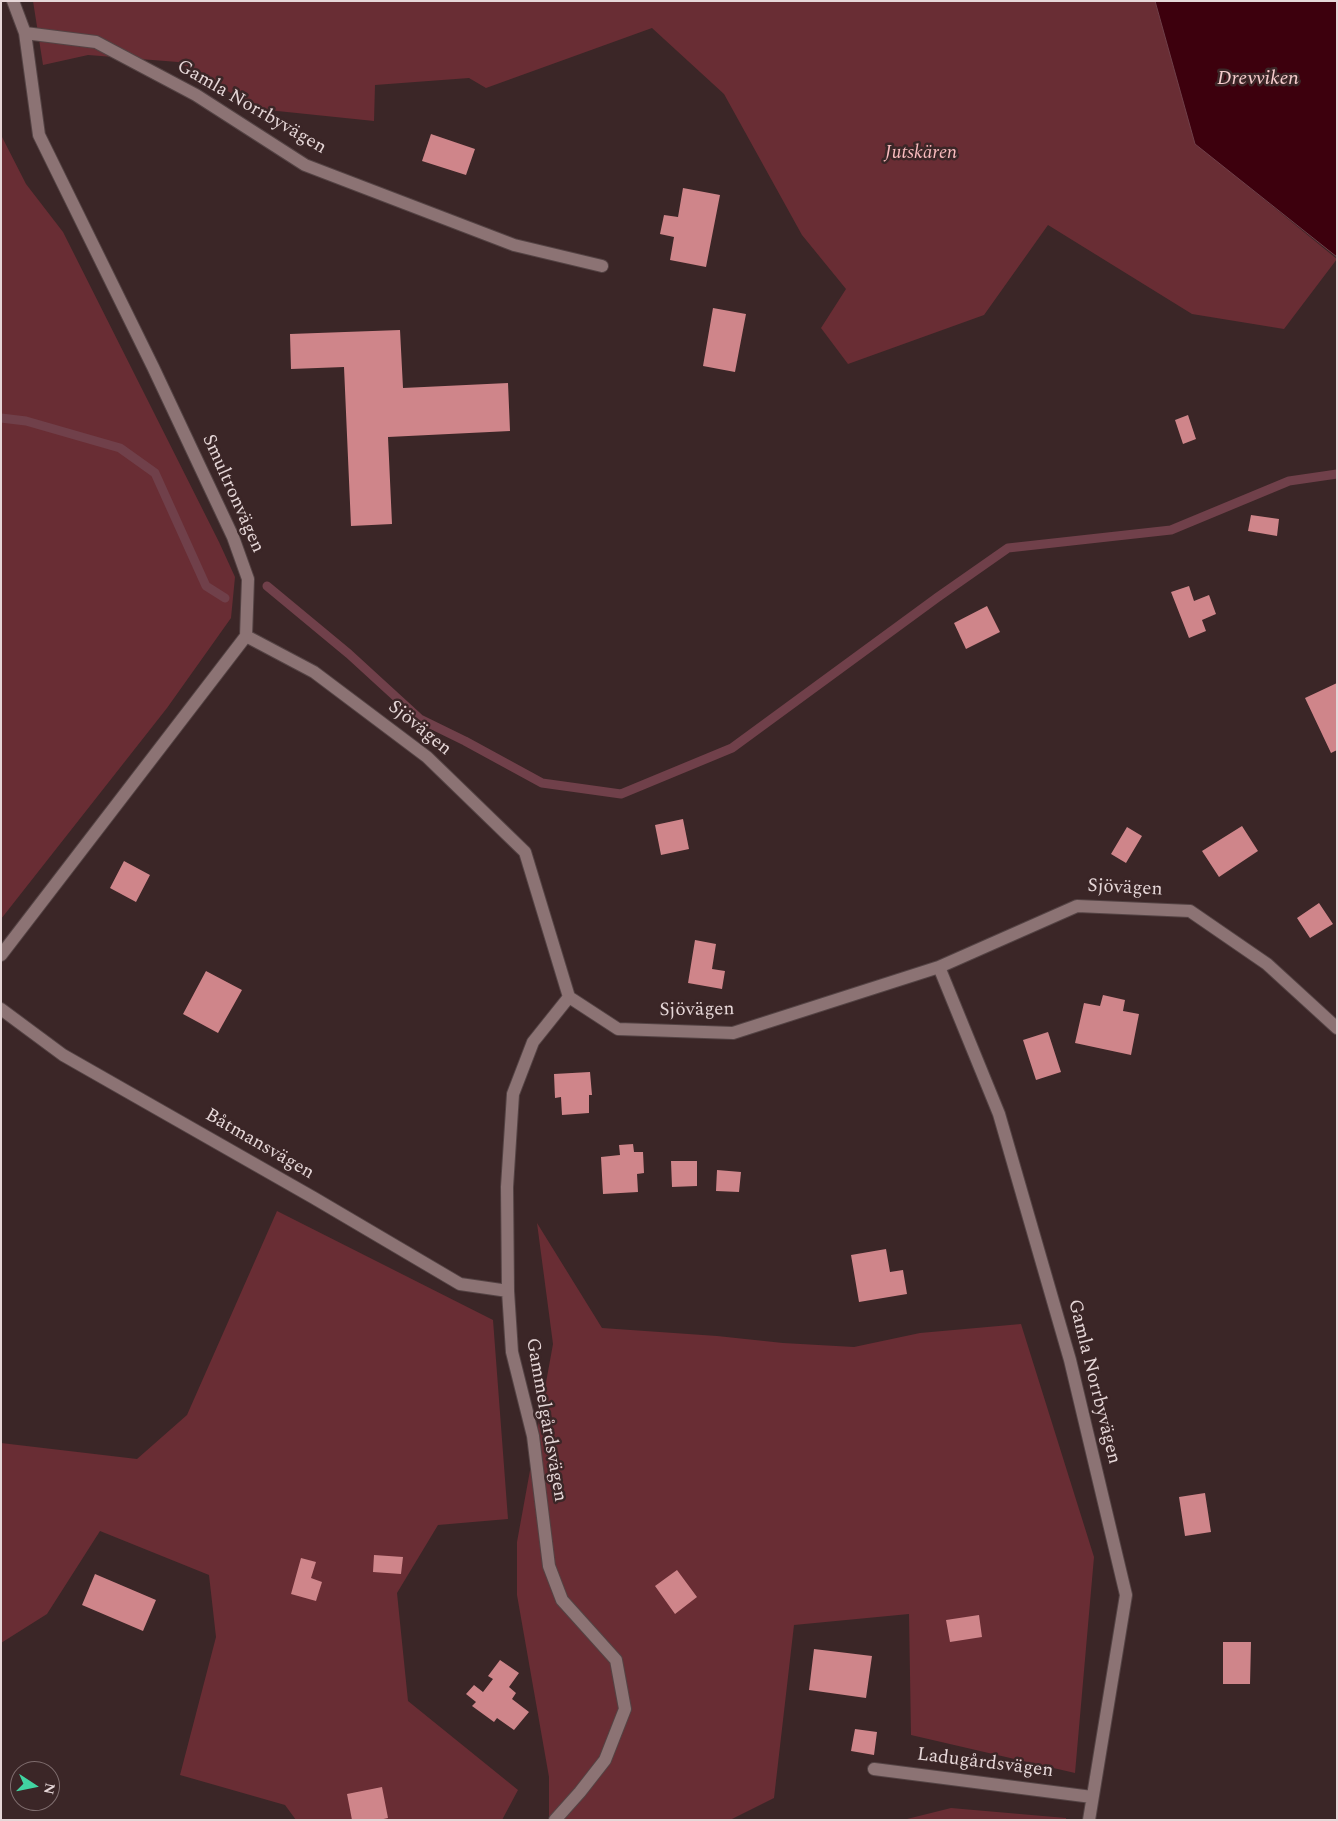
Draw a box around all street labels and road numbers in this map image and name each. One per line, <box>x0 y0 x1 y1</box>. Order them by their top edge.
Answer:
street label: Gamla Norrbyvägen <box>172 56 330 160</box>
street label: Smultronvägen <box>196 431 268 557</box>
street label: Sjövägen <box>383 697 455 761</box>
street label: Sjövägen <box>1087 876 1163 902</box>
street label: Sjövägen <box>659 999 735 1023</box>
street label: Båtmansvägen <box>200 1105 318 1185</box>
street label: Gamla Norrbyvägen <box>1062 1297 1124 1467</box>
street label: Gammelgårdsvägen <box>519 1336 571 1504</box>
street label: Ladugårdsvägen <box>916 1744 1054 1784</box>

